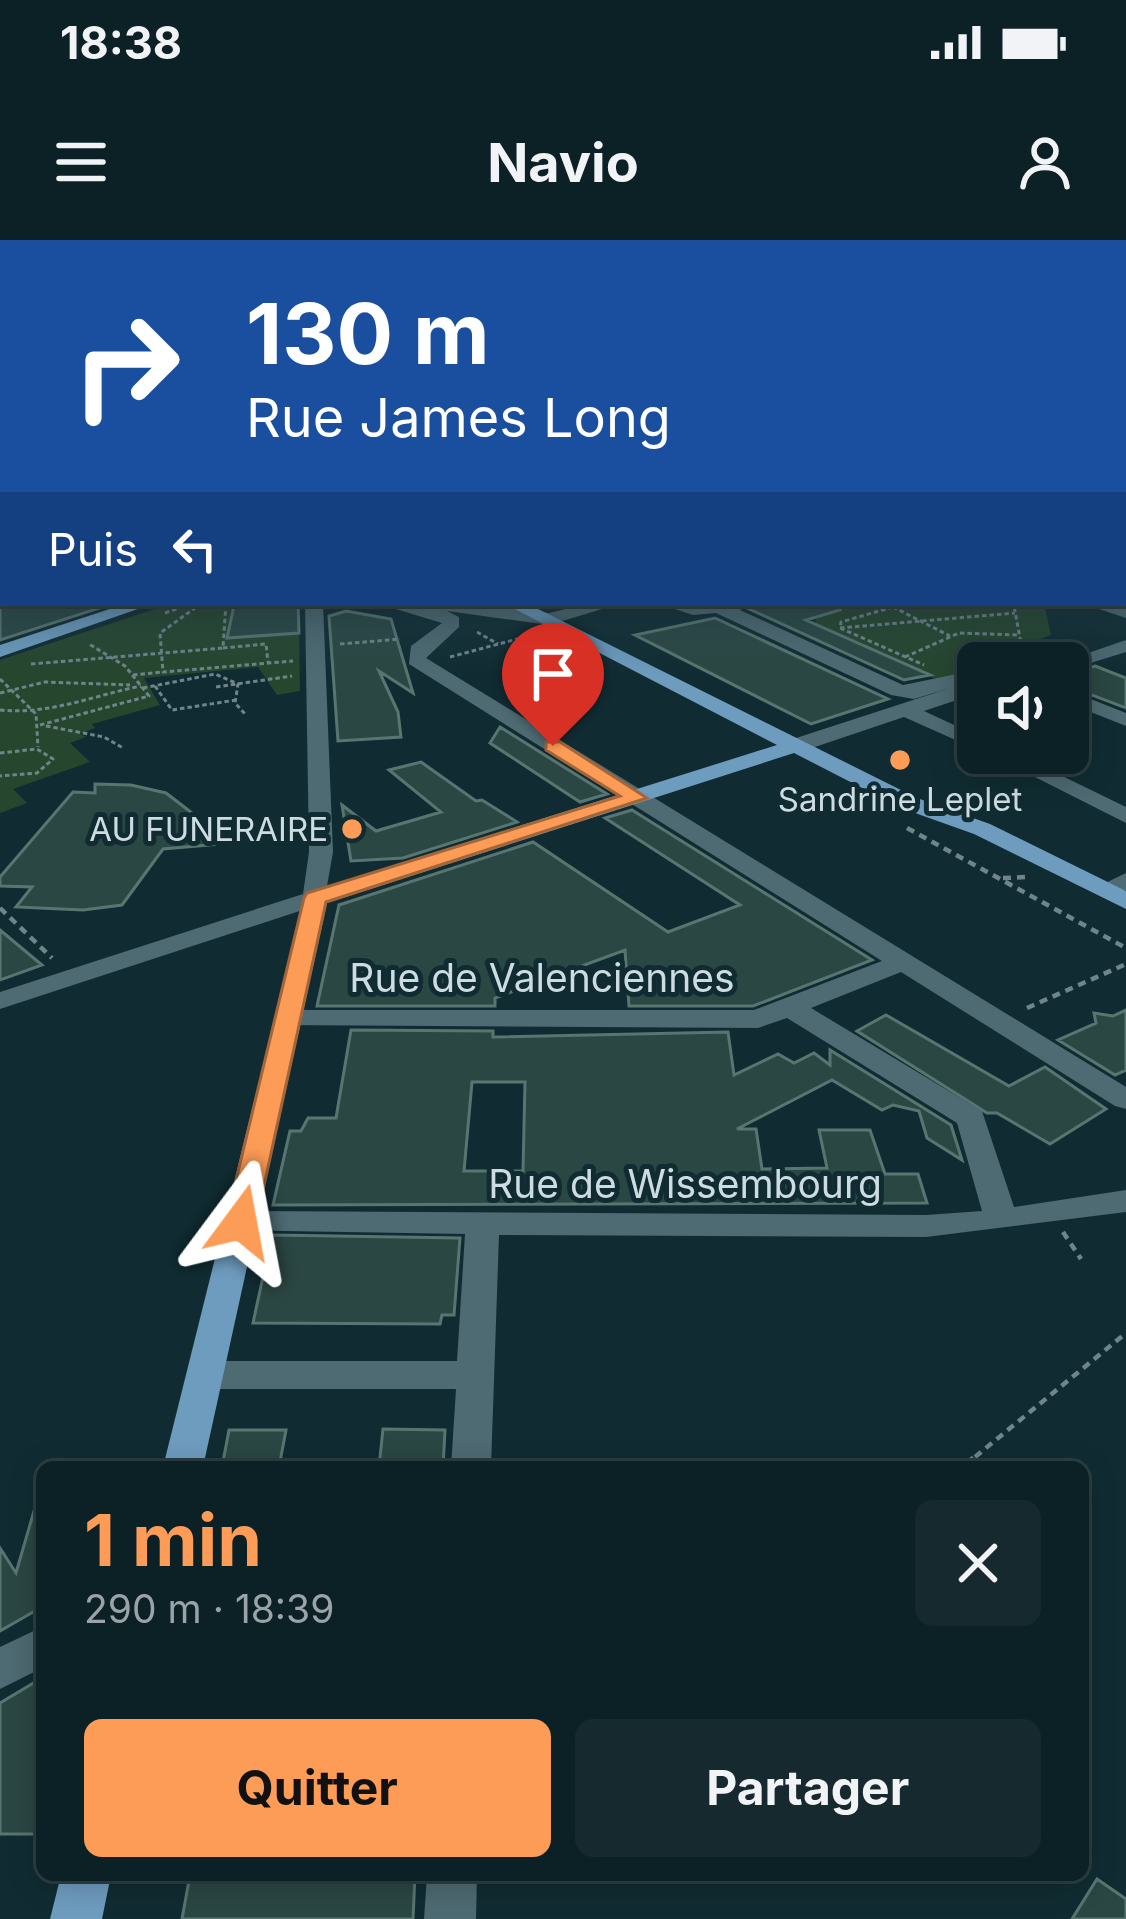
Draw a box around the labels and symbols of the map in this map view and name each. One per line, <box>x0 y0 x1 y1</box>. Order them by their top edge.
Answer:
pin <box>502 623 604 746</box>
marker: Sandrine Leplet <box>887 747 913 773</box>
place label: Sandrine Leplet <box>778 779 1022 819</box>
place label: AU FUNERAIRE <box>89 809 328 849</box>
marker: AU FUNERAIRE <box>339 816 365 842</box>
street label: Rue de Valenciennes <box>349 954 735 1001</box>
position arrow <box>178 1159 304 1285</box>
street label: Rue de Wissembourg <box>488 1160 882 1207</box>

